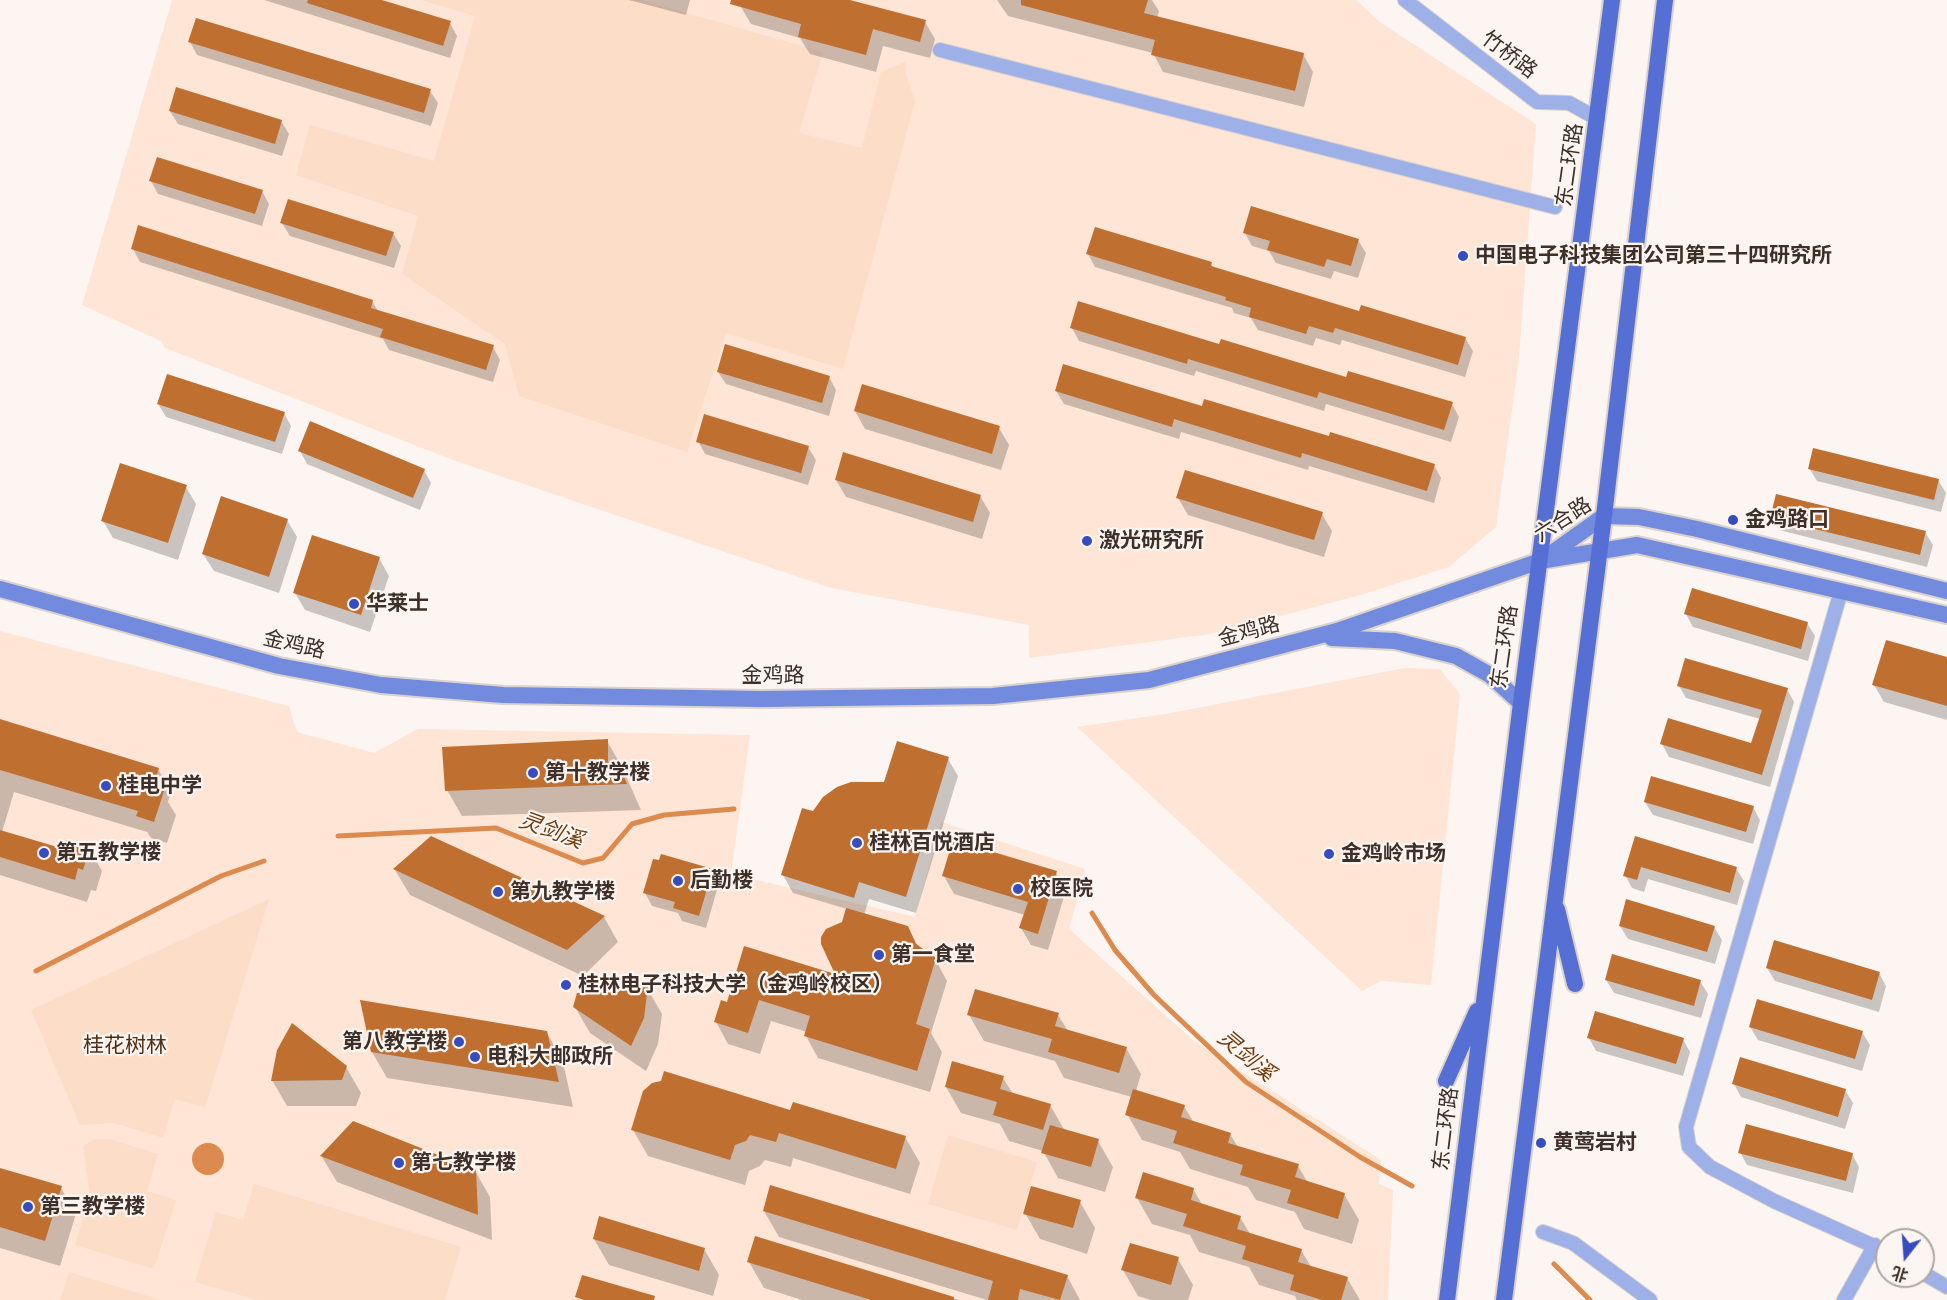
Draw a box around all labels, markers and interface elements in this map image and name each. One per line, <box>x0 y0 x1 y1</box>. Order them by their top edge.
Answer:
street label: 竹桥路 <box>1476 26 1542 84</box>
street label: 东二环路 <box>1552 122 1588 208</box>
place label: 中国电子科技集团公司第三十四研究所 <box>1475 243 1832 269</box>
marker: 中国电子科技集团公司第三十四研究所 <box>1456 249 1470 263</box>
street label: 六合路 <box>1530 492 1596 548</box>
place label: 金鸡路口 <box>1745 507 1829 533</box>
marker: 金鸡路口 <box>1726 513 1740 527</box>
place label: 激光研究所 <box>1099 528 1204 554</box>
marker: 激光研究所 <box>1080 534 1094 548</box>
place label: 华莱士 <box>366 591 429 617</box>
marker: 华莱士 <box>347 597 361 611</box>
street label: 东二环路 <box>1487 604 1523 690</box>
street label: 金鸡路 <box>1215 612 1283 652</box>
street label: 金鸡路 <box>260 626 328 664</box>
street label: 金鸡路 <box>742 663 804 689</box>
place label: 第十教学楼 <box>545 760 650 786</box>
marker: 第十教学楼 <box>526 766 540 780</box>
place label: 桂电中学 <box>118 773 202 799</box>
marker: 桂电中学 <box>99 779 113 793</box>
water label: 灵剑溪 <box>515 807 587 855</box>
place label: 桂林百悦酒店 <box>869 830 995 856</box>
marker: 桂林百悦酒店 <box>850 836 864 850</box>
place label: 第五教学楼 <box>56 840 161 866</box>
place label: 金鸡岭市场 <box>1341 841 1446 867</box>
marker: 第五教学楼 <box>37 846 51 860</box>
marker: 金鸡岭市场 <box>1322 847 1336 861</box>
place label: 后勤楼 <box>690 868 753 894</box>
marker: 后勤楼 <box>671 874 685 888</box>
place label: 校医院 <box>1030 876 1093 902</box>
place label: 第九教学楼 <box>510 879 615 905</box>
marker: 校医院 <box>1011 882 1025 896</box>
marker: 第九教学楼 <box>491 885 505 899</box>
place label: 第一食堂 <box>891 942 975 968</box>
marker: 第一食堂 <box>872 948 886 962</box>
place label: 桂林电子科技大学（金鸡岭校区） <box>578 972 893 998</box>
marker: 桂林电子科技大学（金鸡岭校区） <box>559 978 573 992</box>
water label: 灵剑溪 <box>1212 1025 1280 1087</box>
place label: 第八教学楼 <box>342 1029 447 1055</box>
park label: 桂花树林 <box>83 1033 167 1059</box>
marker: 第八教学楼 <box>452 1035 466 1049</box>
place label: 电科大邮政所 <box>487 1044 613 1070</box>
marker: 电科大邮政所 <box>468 1050 482 1064</box>
street label: 东二环路 <box>1428 1086 1464 1172</box>
place label: 黄莺岩村 <box>1553 1130 1637 1156</box>
marker: 黄莺岩村 <box>1534 1136 1548 1150</box>
place label: 第七教学楼 <box>411 1150 516 1176</box>
marker: 第七教学楼 <box>392 1156 406 1170</box>
place label: 第三教学楼 <box>40 1194 145 1220</box>
marker: 第三教学楼 <box>21 1200 35 1214</box>
north arrow <box>1875 1228 1935 1288</box>
text: 北 <box>1890 1262 1911 1285</box>

